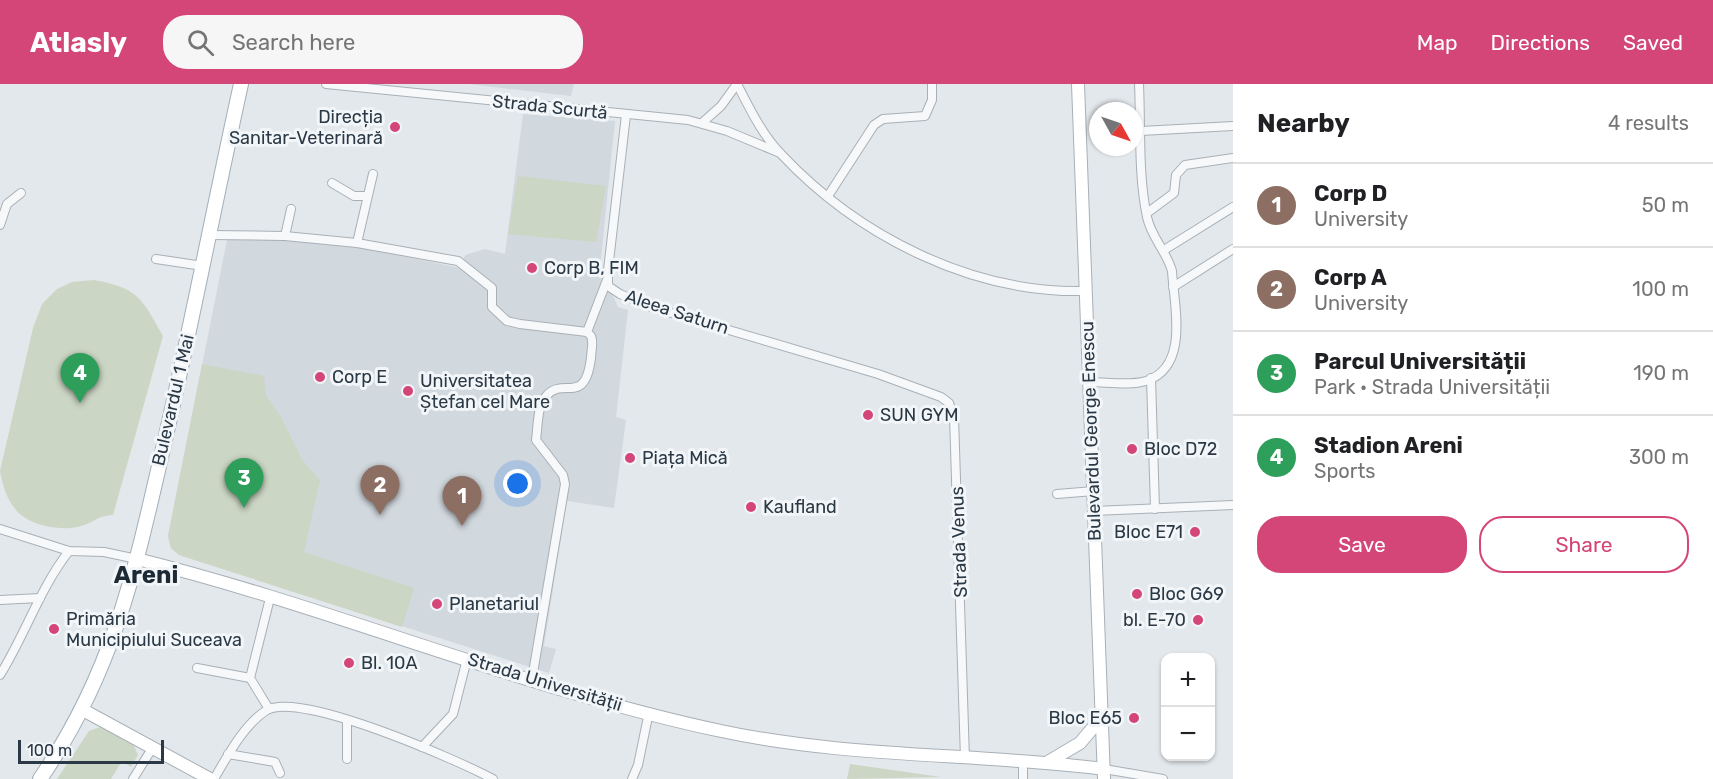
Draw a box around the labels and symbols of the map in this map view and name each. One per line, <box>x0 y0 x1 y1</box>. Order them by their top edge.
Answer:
street label: Strada Scurtă <box>491 90 609 124</box>
north arrow <box>1089 102 1143 156</box>
place label: Direcția Sanitar-Veterinară <box>229 106 383 149</box>
marker: Direcția Sanitar-Veterinară <box>388 120 402 134</box>
place label: Corp B, FIM <box>544 257 639 279</box>
marker: Corp B, FIM <box>525 261 539 275</box>
street label: Aleea Saturn <box>622 285 732 339</box>
street label: Bulevardul George Enescu <box>1076 321 1106 541</box>
street label: Bulevardul 1 Mai <box>147 332 199 468</box>
pin: 4 <box>60 354 100 403</box>
place label: Corp E <box>332 366 387 388</box>
marker: Corp E <box>313 370 327 384</box>
place label: Universitatea Ștefan cel Mare <box>420 370 550 413</box>
marker: Universitatea Ștefan cel Mare <box>401 384 415 398</box>
place label: SUN GYM <box>880 404 958 426</box>
marker: SUN GYM <box>861 408 875 422</box>
place label: Bloc D72 <box>1144 438 1217 460</box>
marker: Bloc D72 <box>1125 442 1139 456</box>
place label: Piața Mică <box>642 447 728 469</box>
marker: Piața Mică <box>623 451 637 465</box>
pin: 3 <box>224 458 264 508</box>
pin: 2 <box>360 466 400 515</box>
your location <box>503 469 532 498</box>
pin: 1 <box>442 476 482 526</box>
street label: Strada Venus <box>946 486 972 598</box>
place label: Kaufland <box>763 496 837 518</box>
marker: Kaufland <box>744 500 758 514</box>
place label: Bloc E71 <box>1114 521 1183 543</box>
marker: Bloc E71 <box>1188 525 1202 539</box>
district label: Areni <box>114 561 178 589</box>
place label: Bloc G69 <box>1149 583 1224 605</box>
marker: Bloc G69 <box>1130 587 1144 601</box>
place label: Planetariul <box>449 593 539 615</box>
marker: Planetariul <box>430 597 444 611</box>
place label: Primăria Municipiului Suceava <box>66 608 242 651</box>
place label: bl. E-70 <box>1123 609 1186 631</box>
marker: bl. E-70 <box>1191 613 1205 627</box>
marker: Primăria Municipiului Suceava <box>47 622 61 636</box>
street label: Strada Universității <box>465 648 625 716</box>
place label: Bl. 10A <box>361 652 418 674</box>
marker: Bl. 10A <box>342 656 356 670</box>
place label: Bloc E65 <box>1048 707 1122 729</box>
marker: Bloc E65 <box>1127 711 1141 725</box>
scale bar <box>18 737 164 764</box>

